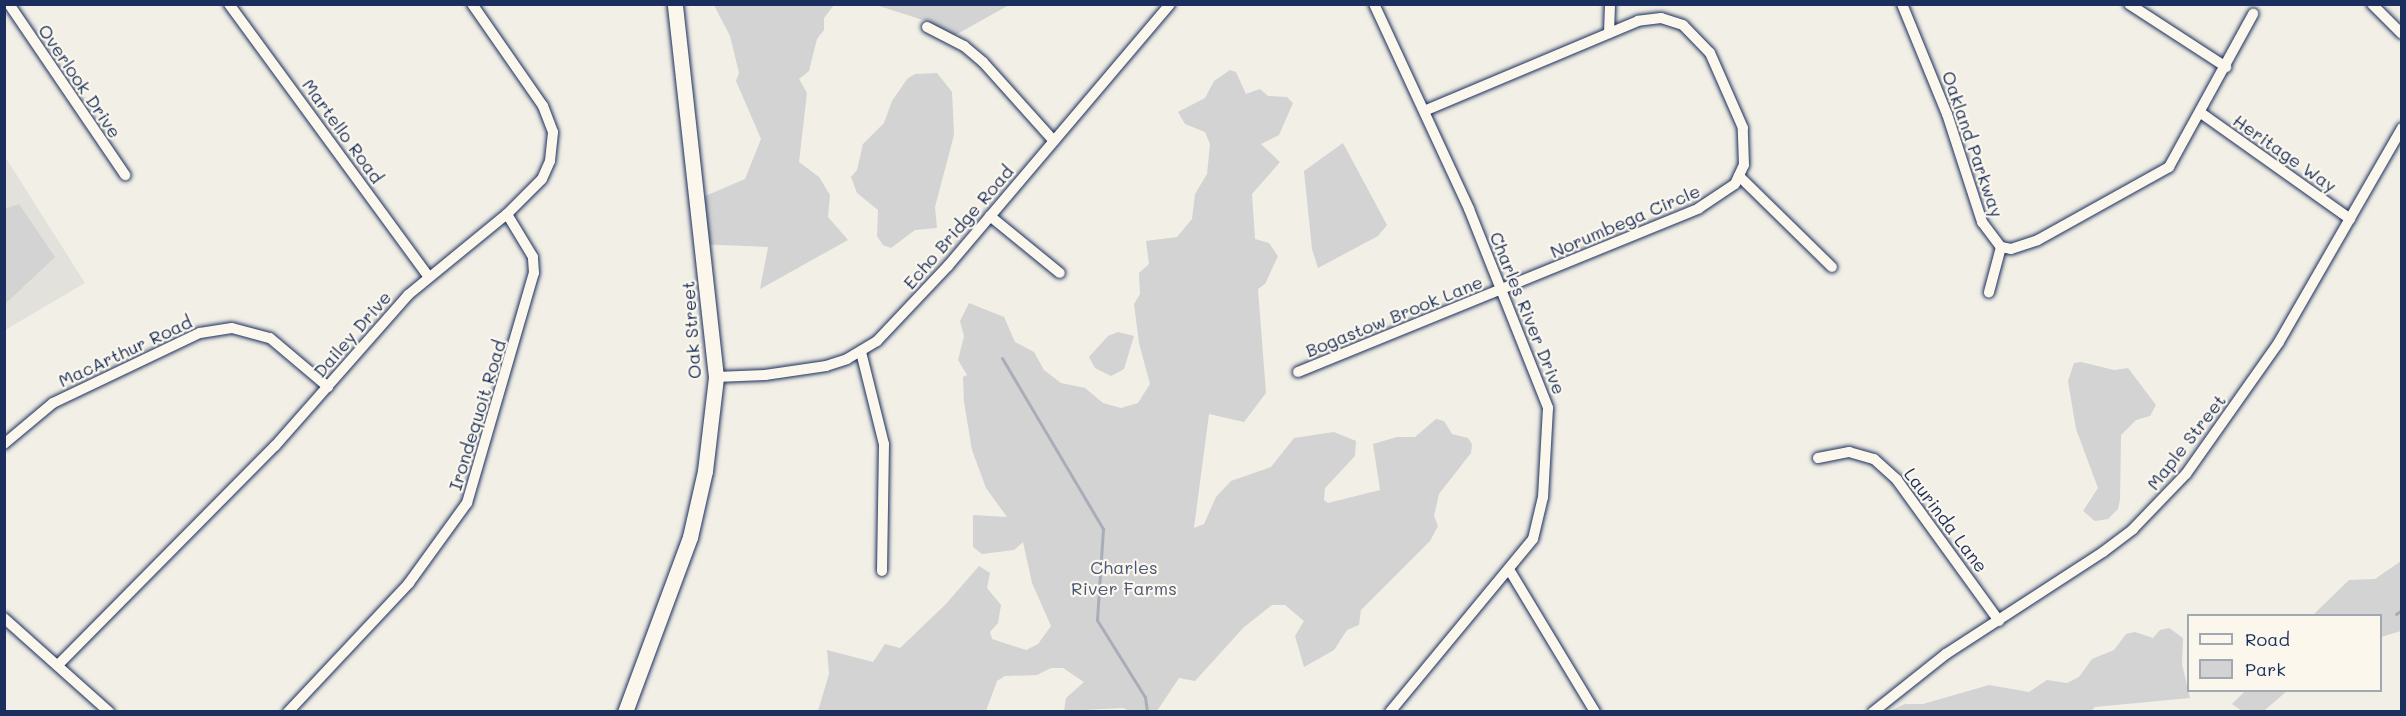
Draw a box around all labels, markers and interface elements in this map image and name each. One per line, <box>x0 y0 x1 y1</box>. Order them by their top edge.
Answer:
street label: Overlook Drive <box>34 20 126 142</box>
street label: Oakland Parkway <box>1938 68 2008 220</box>
street label: Martello Road <box>298 75 388 187</box>
street label: Heritage Way <box>2229 109 2341 197</box>
street label: Echo Bridge Road <box>898 161 1018 293</box>
street label: Norumbega Circle <box>1547 180 1703 262</box>
street label: Charles River Drive <box>1485 229 1571 397</box>
street label: Bogastow Brook Lane <box>1302 271 1486 361</box>
street label: Oak Street <box>677 280 705 380</box>
street label: Dailey Drive <box>309 286 395 382</box>
street label: MacArthur Road <box>55 311 195 391</box>
street label: Irondequoit Road <box>444 337 510 493</box>
street label: Maple Street <box>2142 390 2230 494</box>
street label: Laurinda Lane <box>1900 463 1992 577</box>
park label: Charles River Farms <box>1071 557 1177 600</box>
legend <box>2187 614 2382 692</box>
text: Road <box>2245 627 2290 651</box>
text: Park <box>2245 657 2286 681</box>

